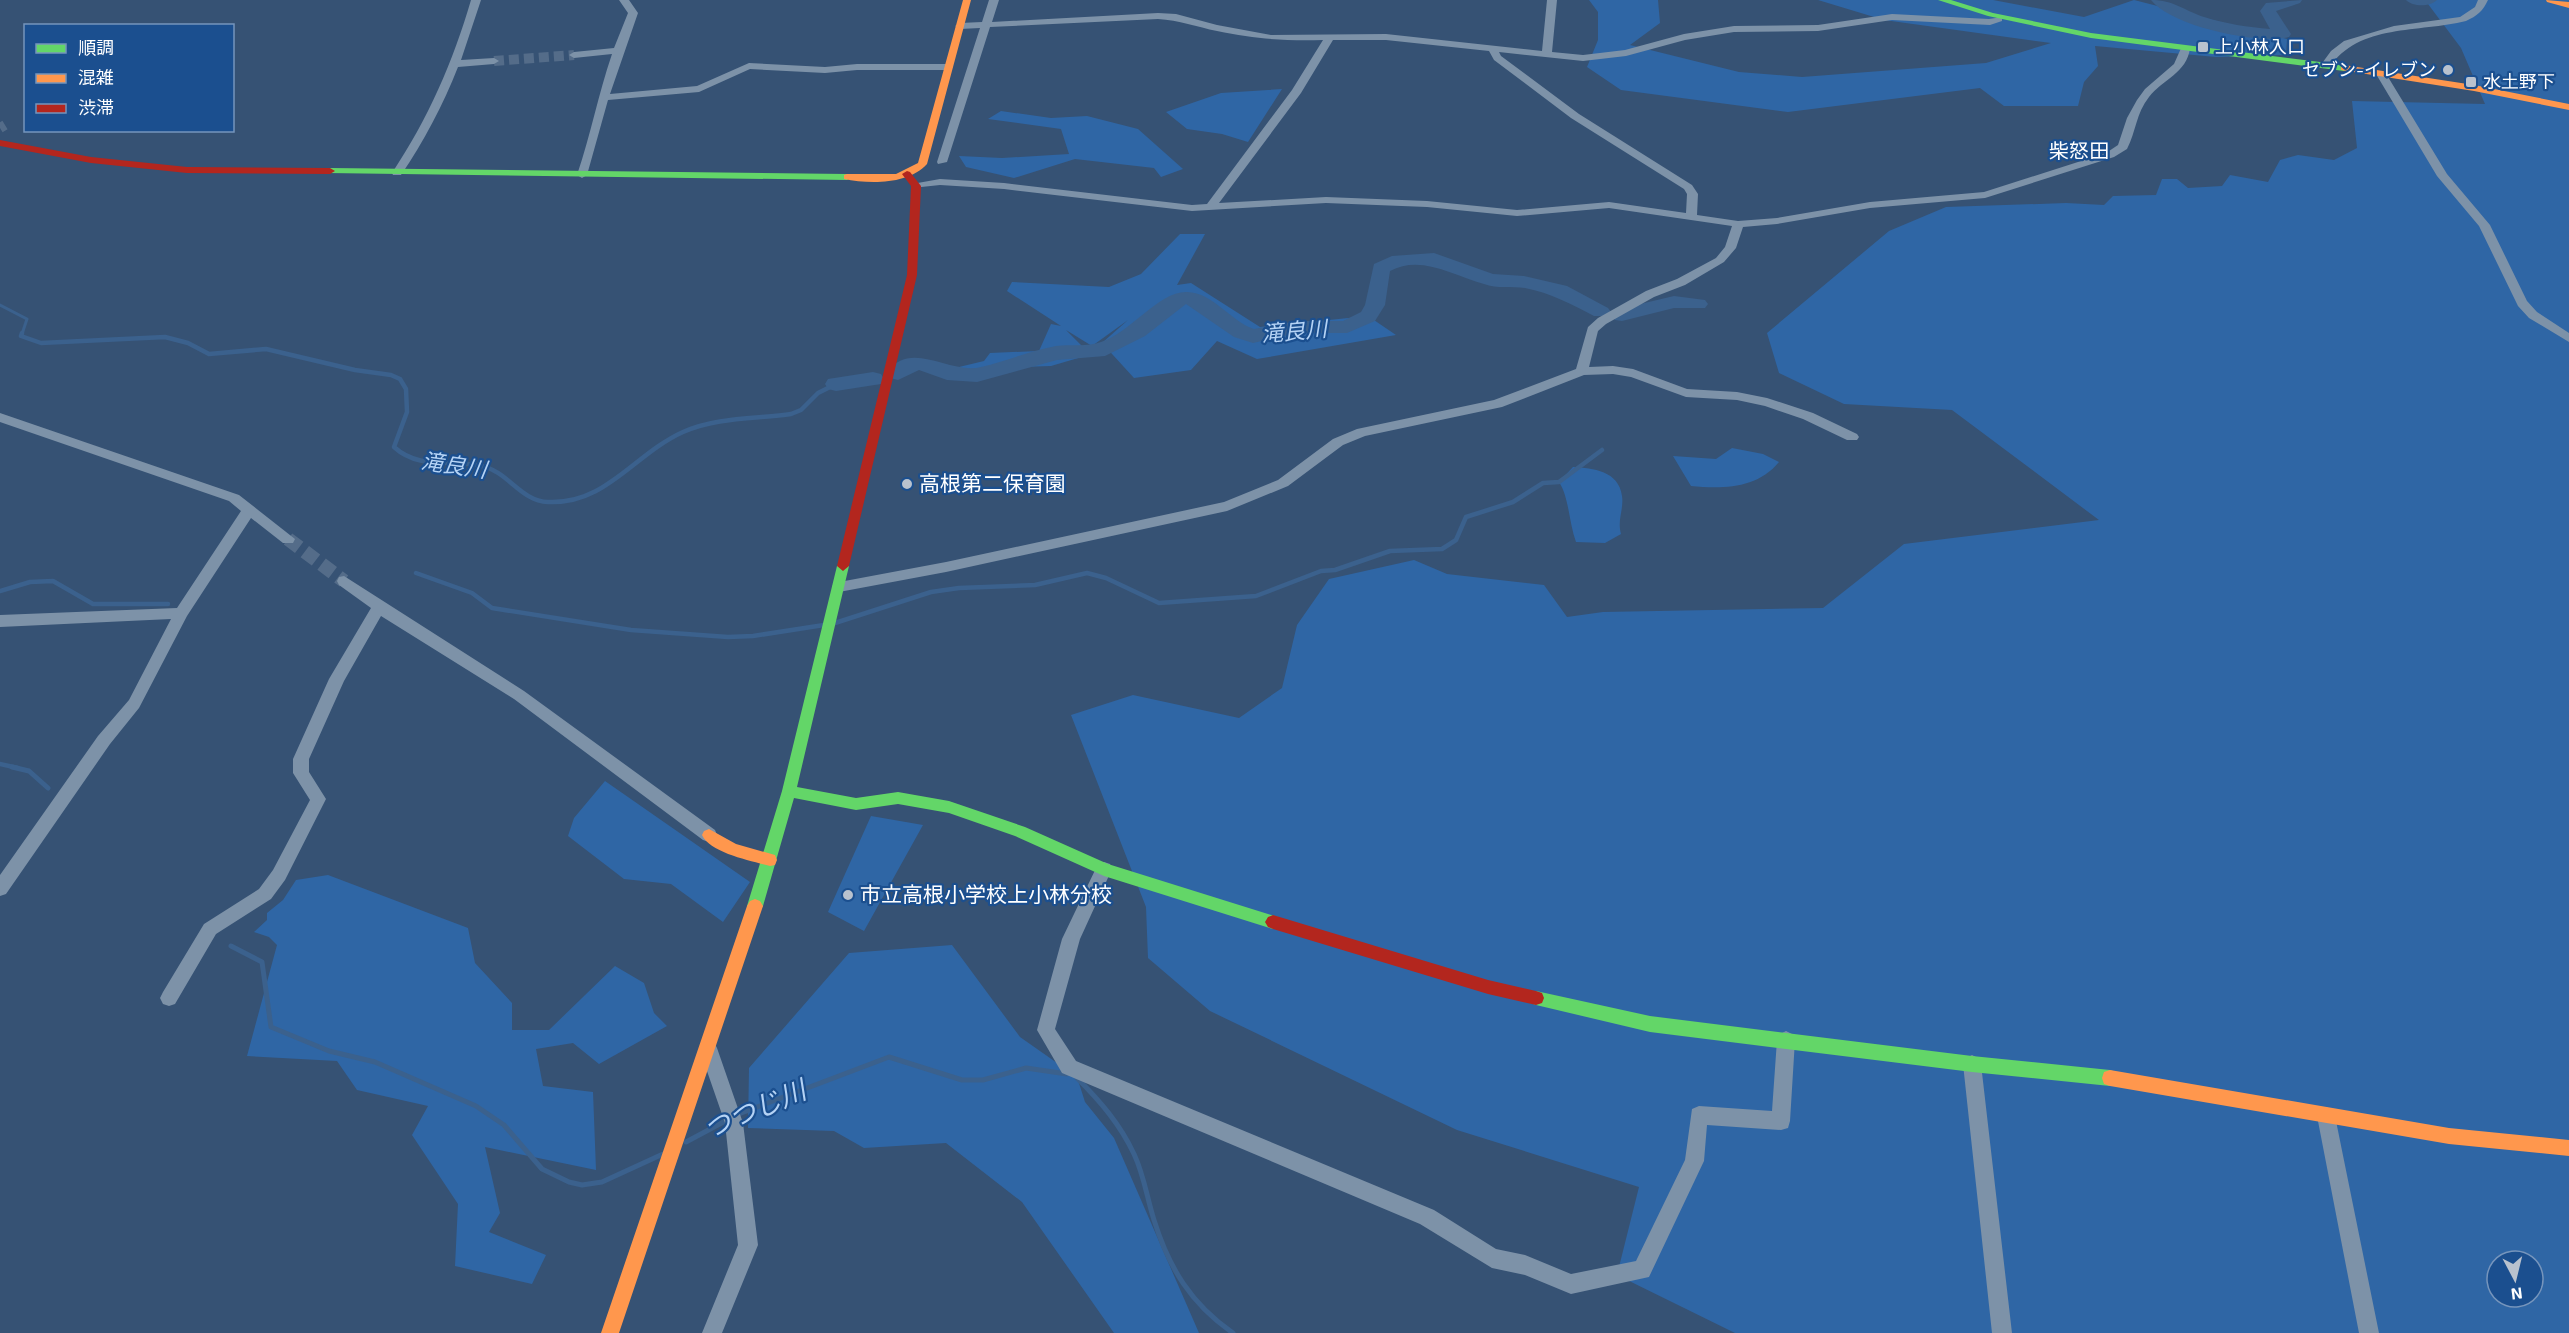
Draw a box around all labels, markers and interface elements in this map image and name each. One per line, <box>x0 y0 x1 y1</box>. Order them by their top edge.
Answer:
legend <box>24 24 234 132</box>
place label: 上小林入口 <box>2215 35 2305 57</box>
text: 順調 <box>78 36 114 58</box>
marker: 上小林入口 <box>2196 40 2210 54</box>
place label: セブン-イレブン <box>2302 58 2436 80</box>
marker: セブン-イレブン <box>2441 63 2455 77</box>
text: 混雑 <box>78 66 114 88</box>
place label: 水土野下 <box>2483 70 2555 92</box>
marker: 水土野下 <box>2464 75 2478 89</box>
text: 渋滞 <box>78 96 114 118</box>
district label: 柴怒田 <box>2049 138 2109 162</box>
water label: 滝良川 <box>1260 314 1330 346</box>
water label: 滝良川 <box>420 447 491 482</box>
place label: 高根第二保育園 <box>919 470 1066 495</box>
marker: 高根第二保育園 <box>900 477 914 491</box>
place label: 市立高根小学校上小林分校 <box>860 881 1112 906</box>
marker: 市立高根小学校上小林分校 <box>841 888 855 902</box>
water label: つつじ川 <box>698 1071 813 1144</box>
north arrow <box>2485 1249 2545 1309</box>
text: N <box>2510 1284 2524 1305</box>

